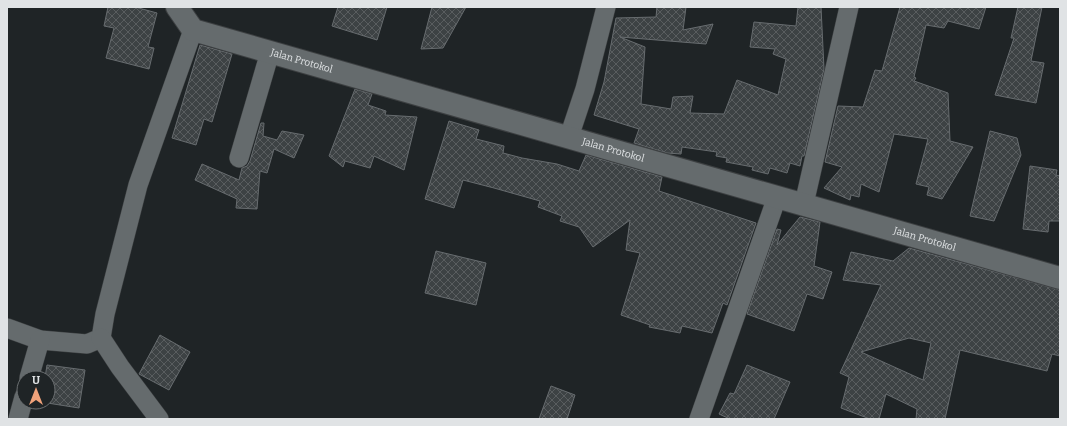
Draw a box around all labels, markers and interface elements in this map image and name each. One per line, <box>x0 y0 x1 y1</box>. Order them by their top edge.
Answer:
street label: Jalan Protokol <box>268 46 334 76</box>
street label: Jalan Protokol <box>580 135 646 165</box>
street label: Jalan Protokol <box>891 224 957 254</box>
north arrow <box>16 370 56 410</box>
text: U <box>32 374 40 387</box>

